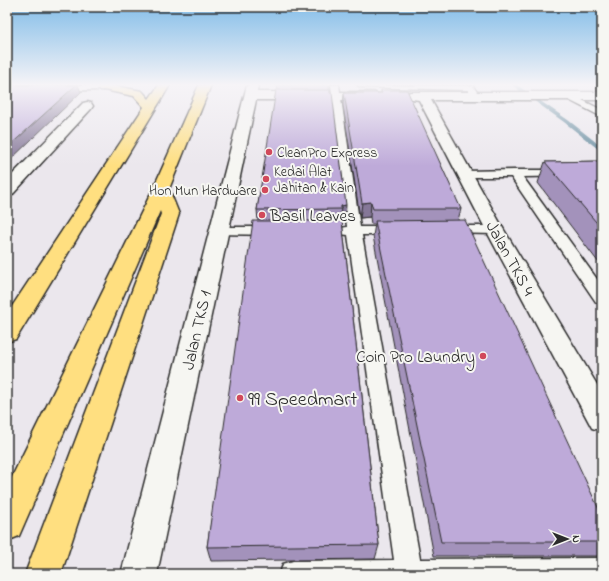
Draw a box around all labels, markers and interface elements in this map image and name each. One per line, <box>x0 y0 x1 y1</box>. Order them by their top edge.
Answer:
place label: CleanPro Express <box>277 143 377 164</box>
marker: CleanPro Express <box>264 147 274 157</box>
place label: Kedai Alat Jahitan & Kain <box>274 162 354 199</box>
marker: Kedai Alat Jahitan & Kain <box>261 174 271 184</box>
place label: Hon Mun Hardware <box>149 181 258 202</box>
marker: Hon Mun Hardware <box>260 185 270 195</box>
place label: Basil Leaves <box>269 204 356 229</box>
marker: Basil Leaves <box>257 210 267 220</box>
street label: Jalan TKS 4 <box>479 217 541 301</box>
street label: Jalan TKS 1 <box>176 288 219 372</box>
place label: Coin Pro Laundry <box>356 345 475 371</box>
marker: Coin Pro Laundry <box>478 351 488 361</box>
place label: 99 Speedmart <box>248 386 357 415</box>
marker: 99 Speedmart <box>235 393 245 403</box>
north arrow <box>547 519 587 559</box>
text: N <box>568 535 584 543</box>

